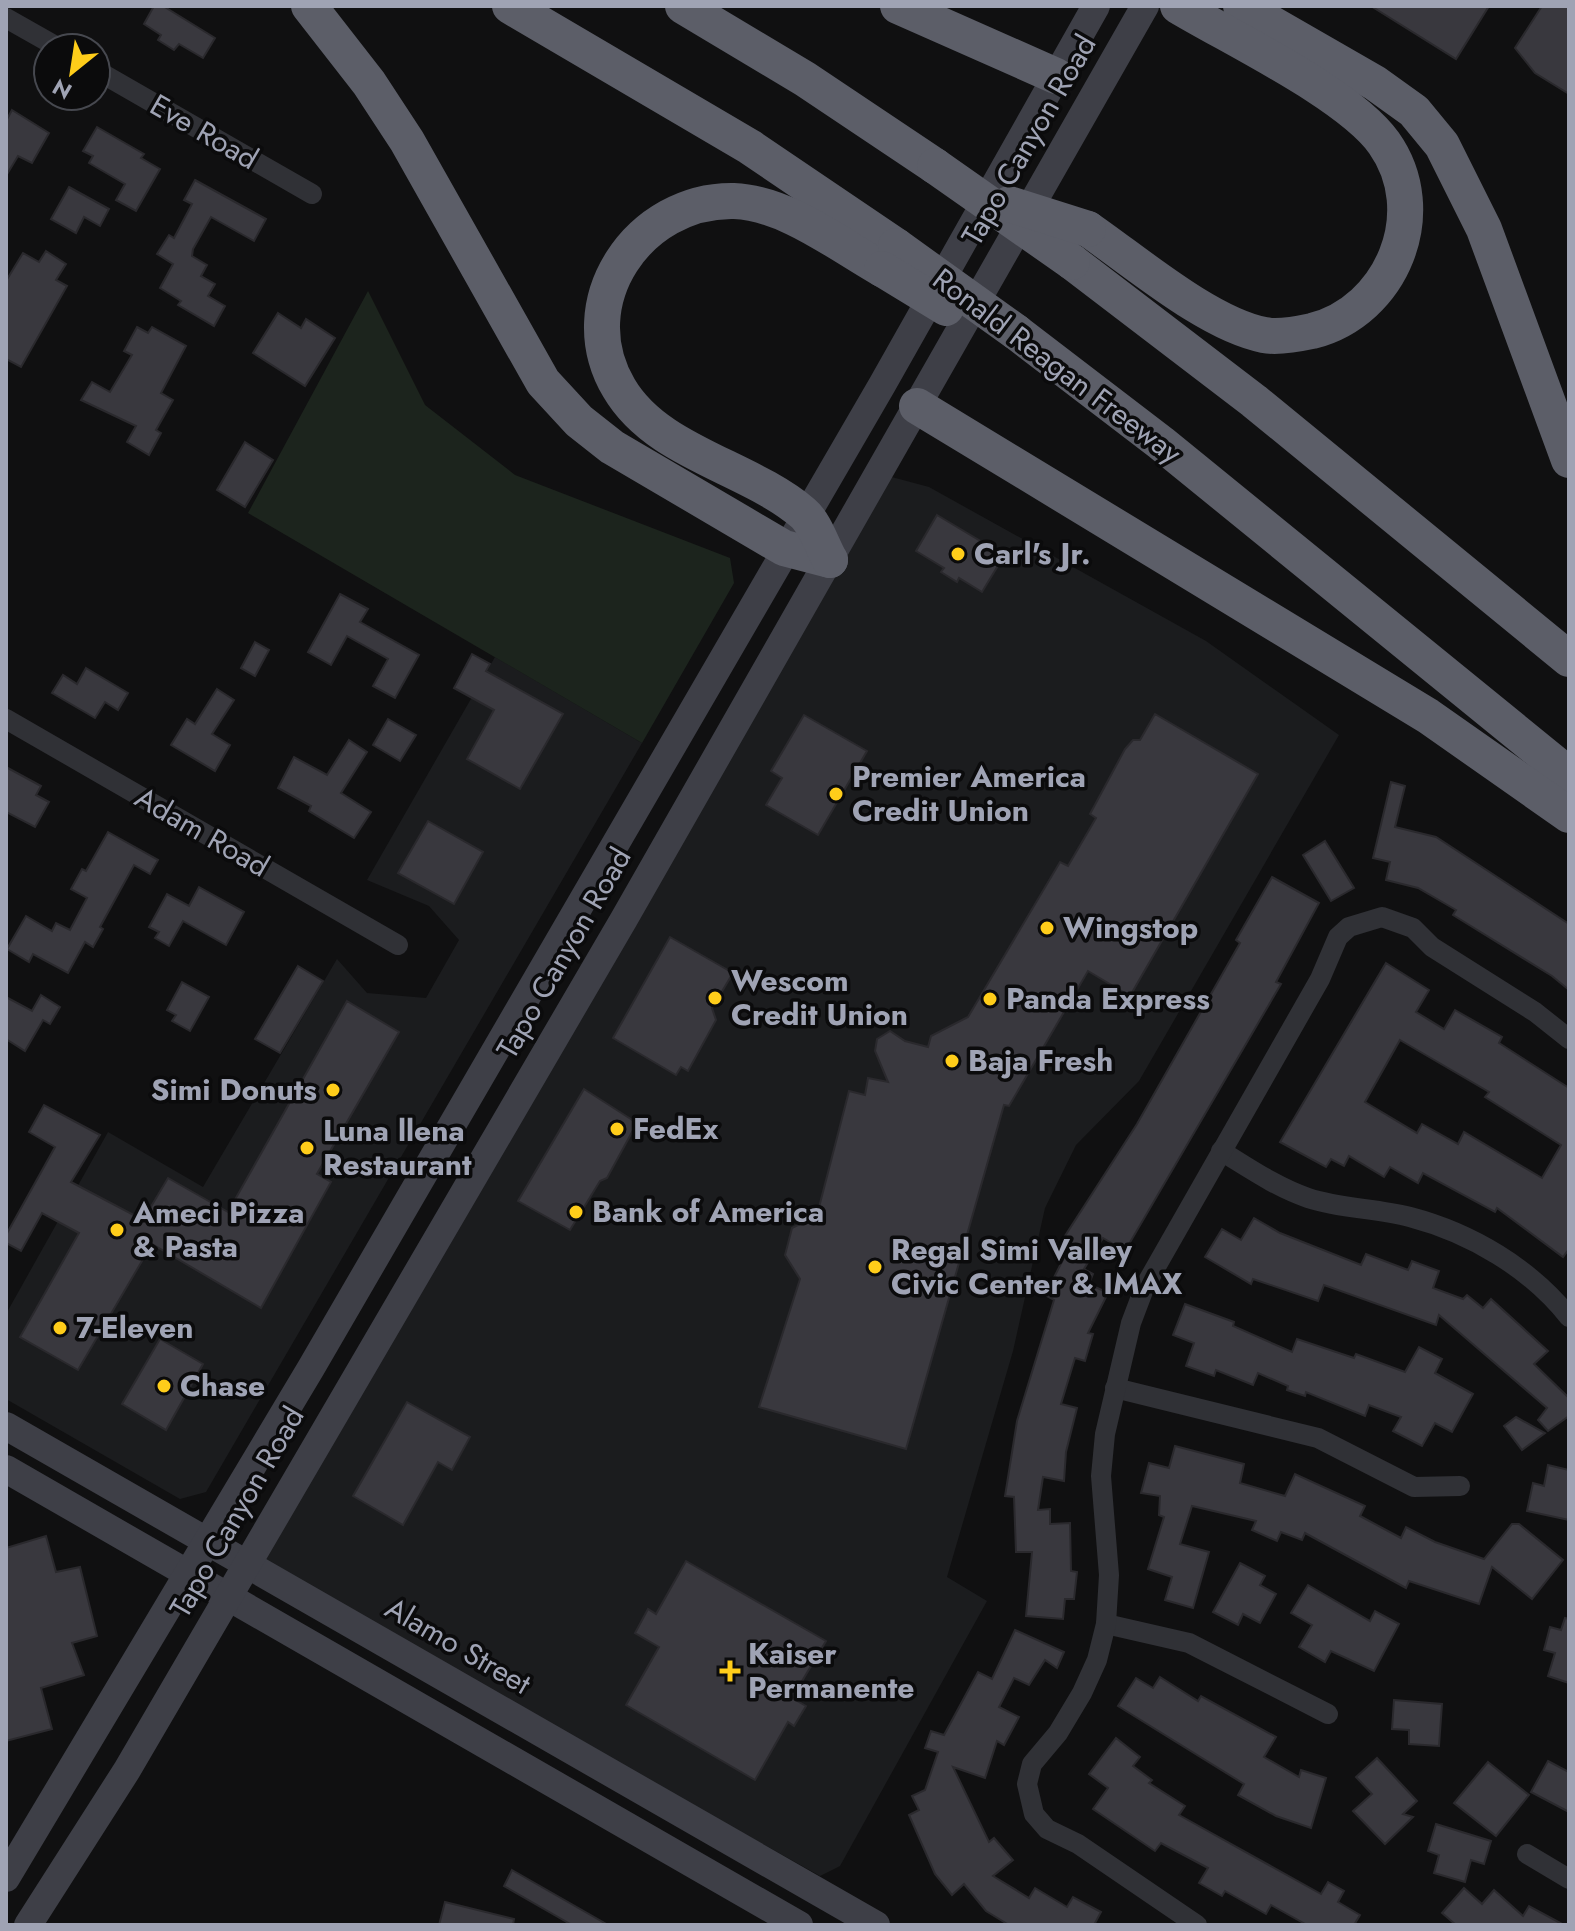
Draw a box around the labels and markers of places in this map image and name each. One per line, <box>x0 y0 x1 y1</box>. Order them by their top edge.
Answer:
place label: Carl's Jr. <box>974 532 1091 575</box>
marker: Carl's Jr. <box>949 545 967 563</box>
place label: Premier America Credit Union <box>852 755 1086 832</box>
marker: Premier America Credit Union <box>827 785 845 803</box>
place label: Wingstop <box>1063 906 1198 949</box>
marker: Wingstop <box>1038 919 1056 937</box>
place label: Wescom Credit Union <box>731 959 908 1036</box>
place label: Panda Express <box>1006 977 1210 1020</box>
marker: Wescom Credit Union <box>706 989 724 1007</box>
marker: Panda Express <box>981 990 999 1008</box>
place label: Baja Fresh <box>968 1039 1113 1082</box>
marker: Baja Fresh <box>943 1052 961 1070</box>
place label: Simi Donuts <box>151 1068 317 1111</box>
marker: Simi Donuts <box>324 1081 342 1099</box>
place label: FedEx <box>633 1107 718 1150</box>
place label: Luna llena Restaurant <box>323 1109 472 1186</box>
marker: FedEx <box>608 1120 626 1138</box>
marker: Luna llena Restaurant <box>298 1139 316 1157</box>
place label: Bank of America <box>592 1190 824 1233</box>
place label: Ameci Pizza & Pasta <box>132 1191 304 1268</box>
marker: Bank of America <box>567 1203 585 1221</box>
marker: Ameci Pizza & Pasta <box>108 1221 126 1239</box>
place label: Regal Simi Valley Civic Center & IMAX <box>891 1228 1183 1305</box>
marker: Regal Simi Valley Civic Center & IMAX <box>866 1258 884 1276</box>
place label: 7-Eleven <box>76 1306 193 1349</box>
marker: 7-Eleven <box>51 1319 69 1337</box>
place label: Chase <box>180 1364 265 1407</box>
marker: Chase <box>155 1377 173 1395</box>
place label: Kaiser Permanente <box>748 1632 915 1709</box>
marker: Kaiser Permanente <box>719 1660 741 1682</box>

